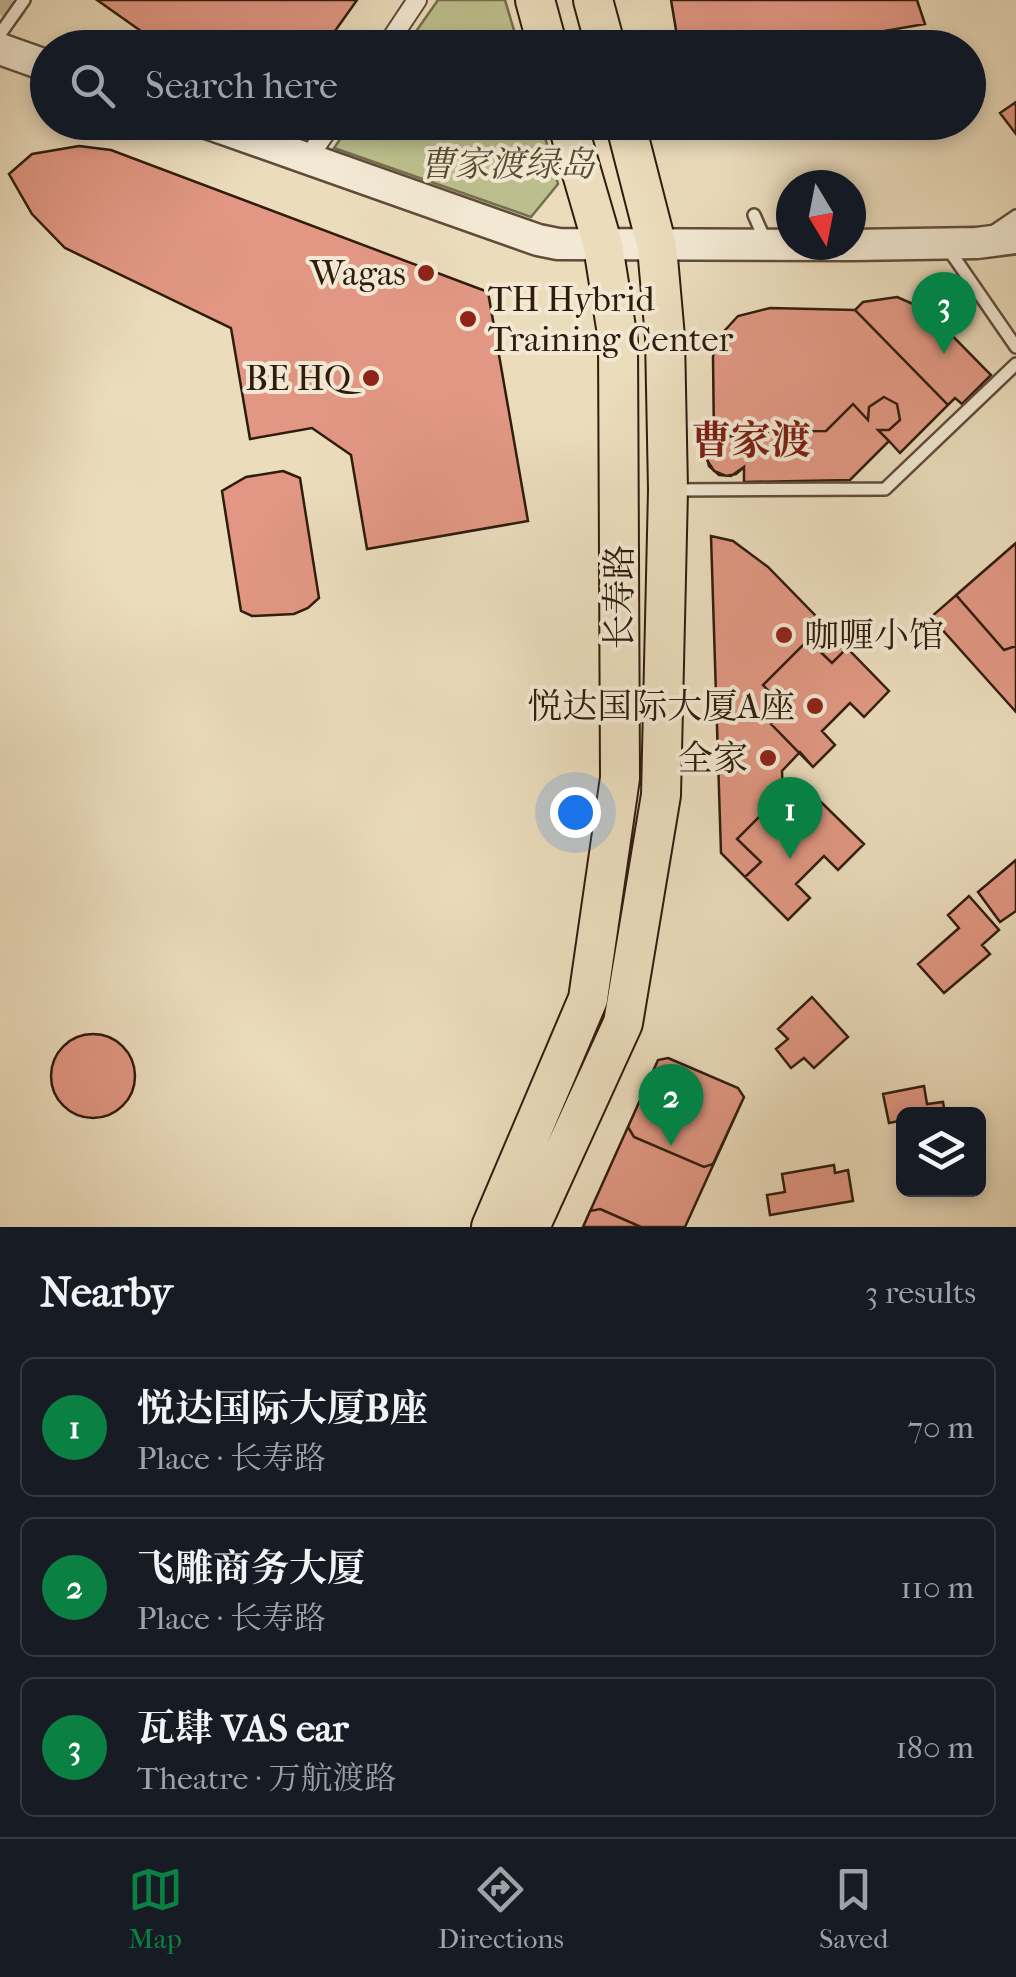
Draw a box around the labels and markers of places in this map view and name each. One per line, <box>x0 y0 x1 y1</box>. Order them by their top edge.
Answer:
place label: Wagas <box>309 253 406 294</box>
marker: Wagas <box>415 262 437 284</box>
pin: 3 <box>912 272 976 354</box>
place label: TH Hybrid Training Center <box>488 279 734 360</box>
marker: TH Hybrid Training Center <box>457 308 479 330</box>
place label: BE HQ <box>245 358 362 399</box>
marker: BE HQ <box>360 367 382 389</box>
place label: 咖喱小馆 <box>804 615 944 656</box>
marker: 咖喱小馆 <box>773 624 795 646</box>
place label: 悦达国际大厦A座 <box>527 686 795 727</box>
marker: 悦达国际大厦A座 <box>804 695 826 717</box>
place label: 全家 <box>678 738 748 779</box>
marker: 全家 <box>757 747 779 769</box>
pin: 1 <box>758 776 822 859</box>
pin: 2 <box>638 1064 704 1146</box>

